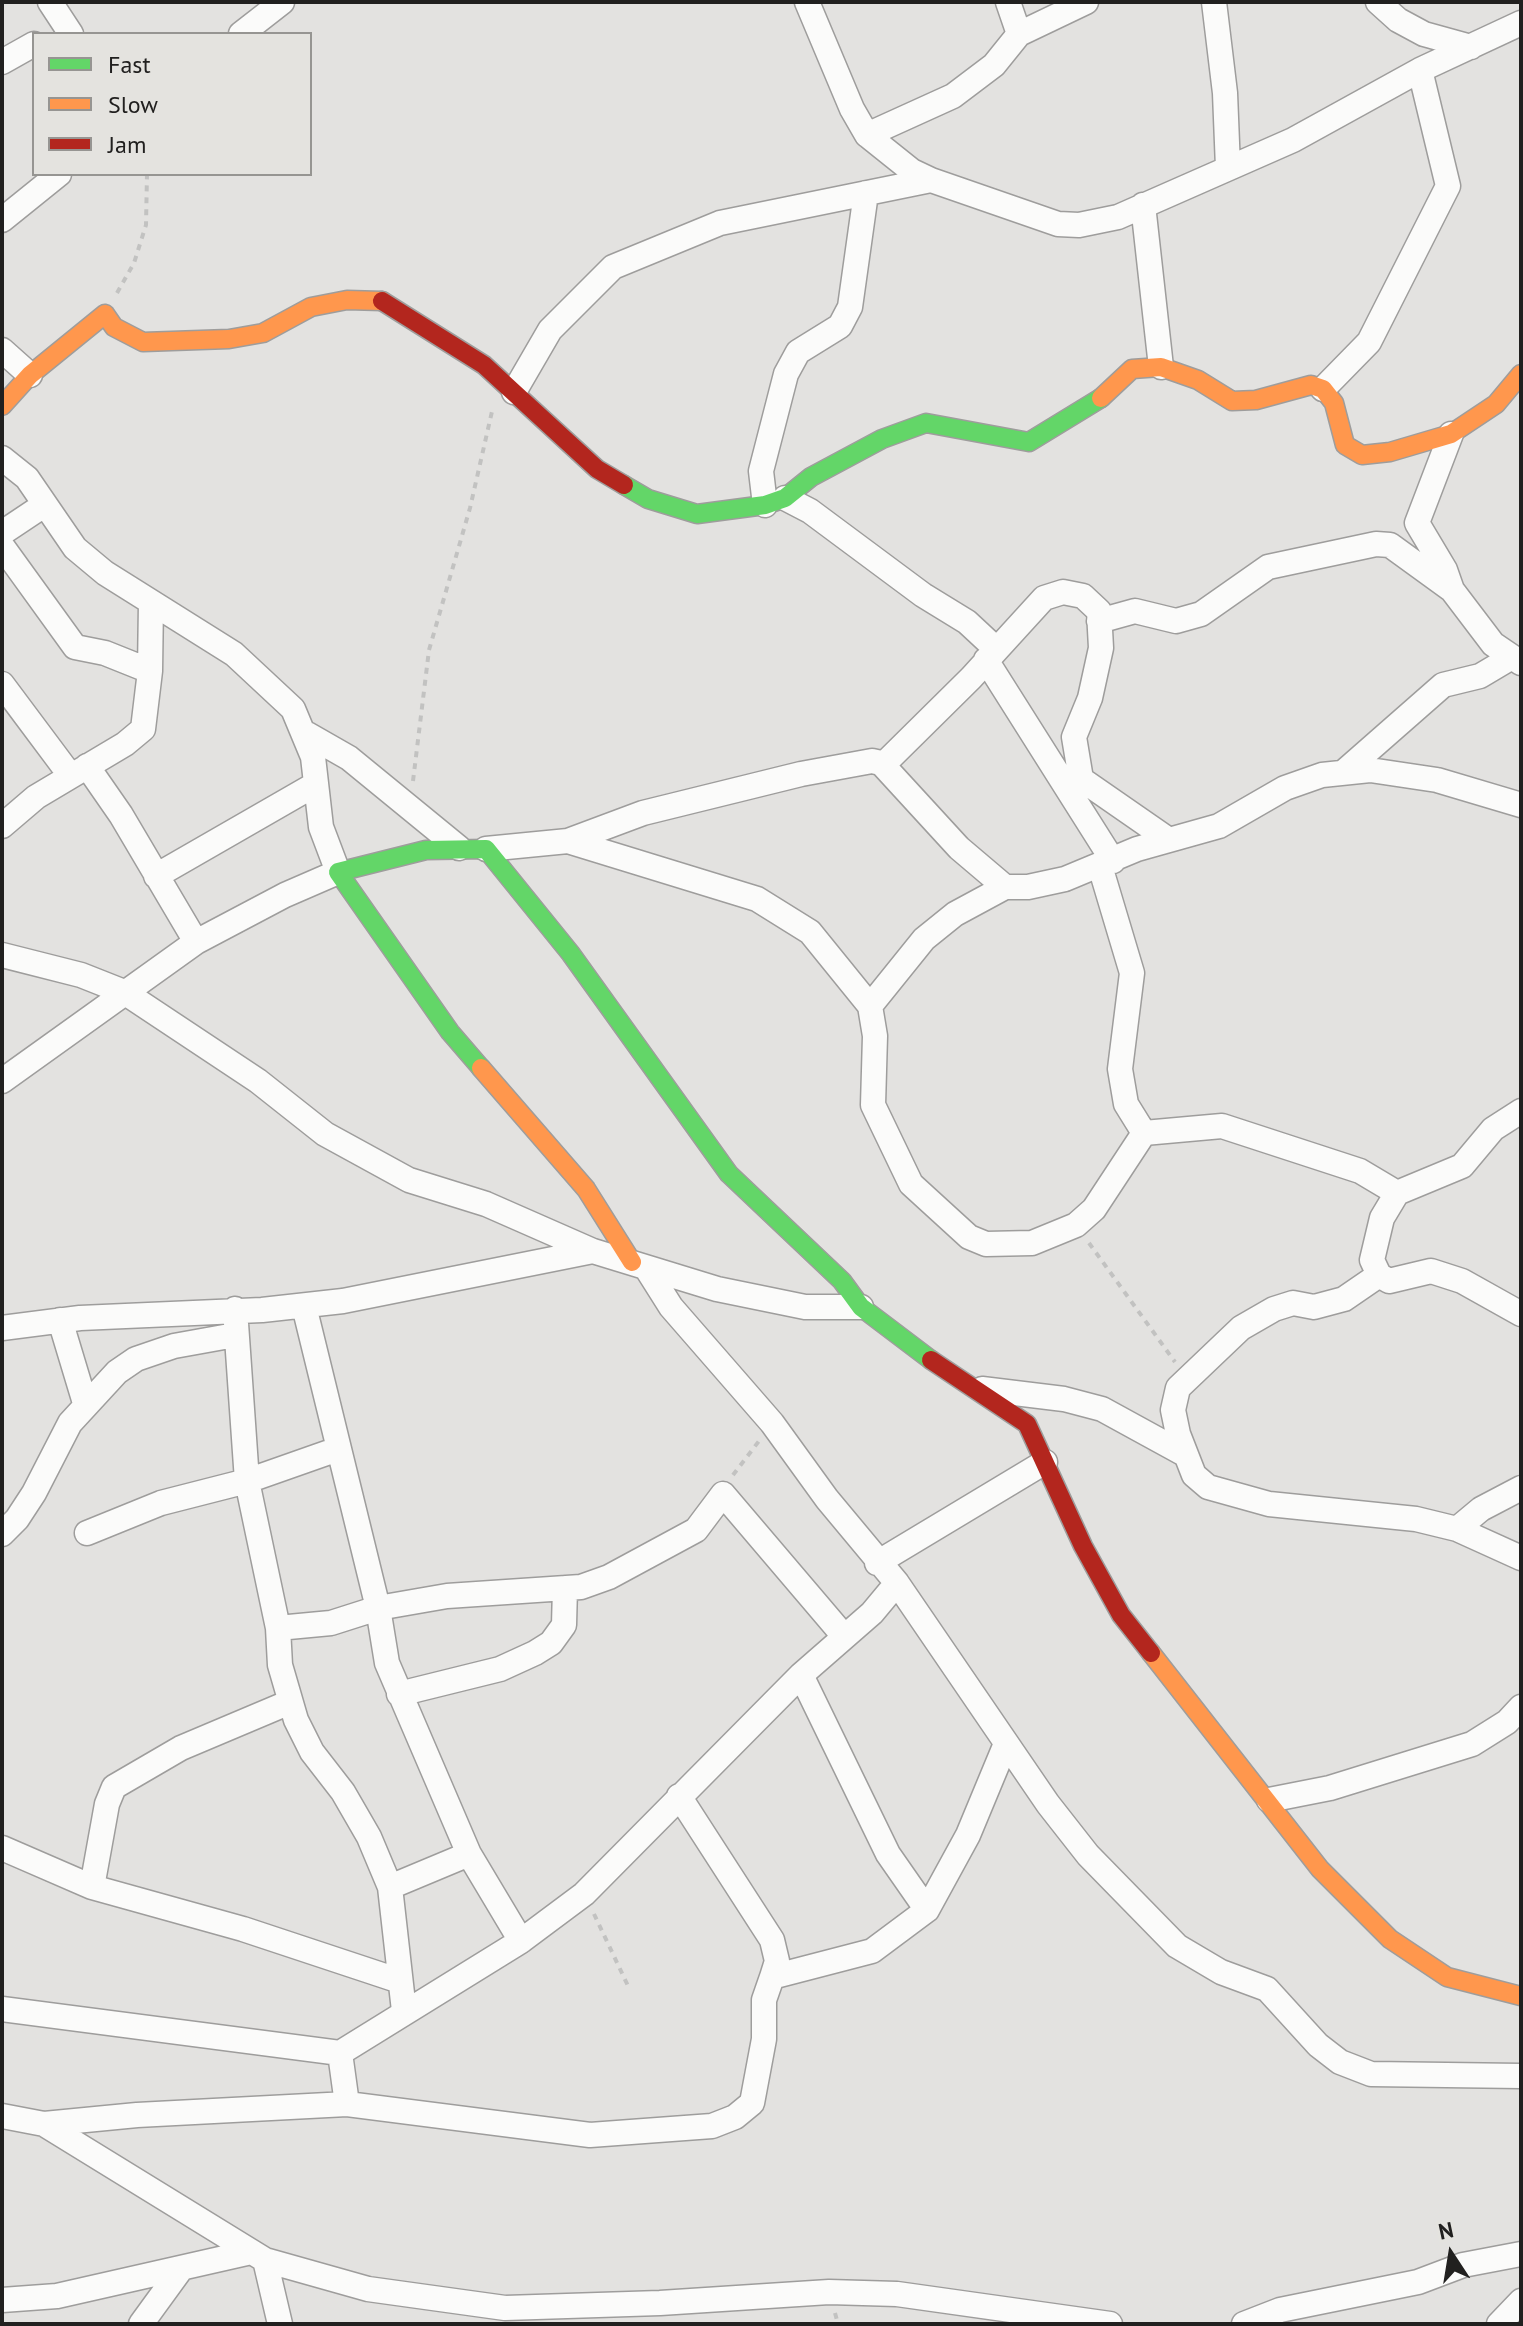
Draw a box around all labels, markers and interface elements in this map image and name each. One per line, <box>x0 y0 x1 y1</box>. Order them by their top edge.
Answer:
legend <box>32 32 312 176</box>
text: Fast <box>108 49 151 80</box>
text: Slow <box>108 89 158 120</box>
text: Jam <box>108 129 146 160</box>
north arrow <box>1411 2214 1491 2294</box>
text: N <box>1436 2215 1456 2246</box>

